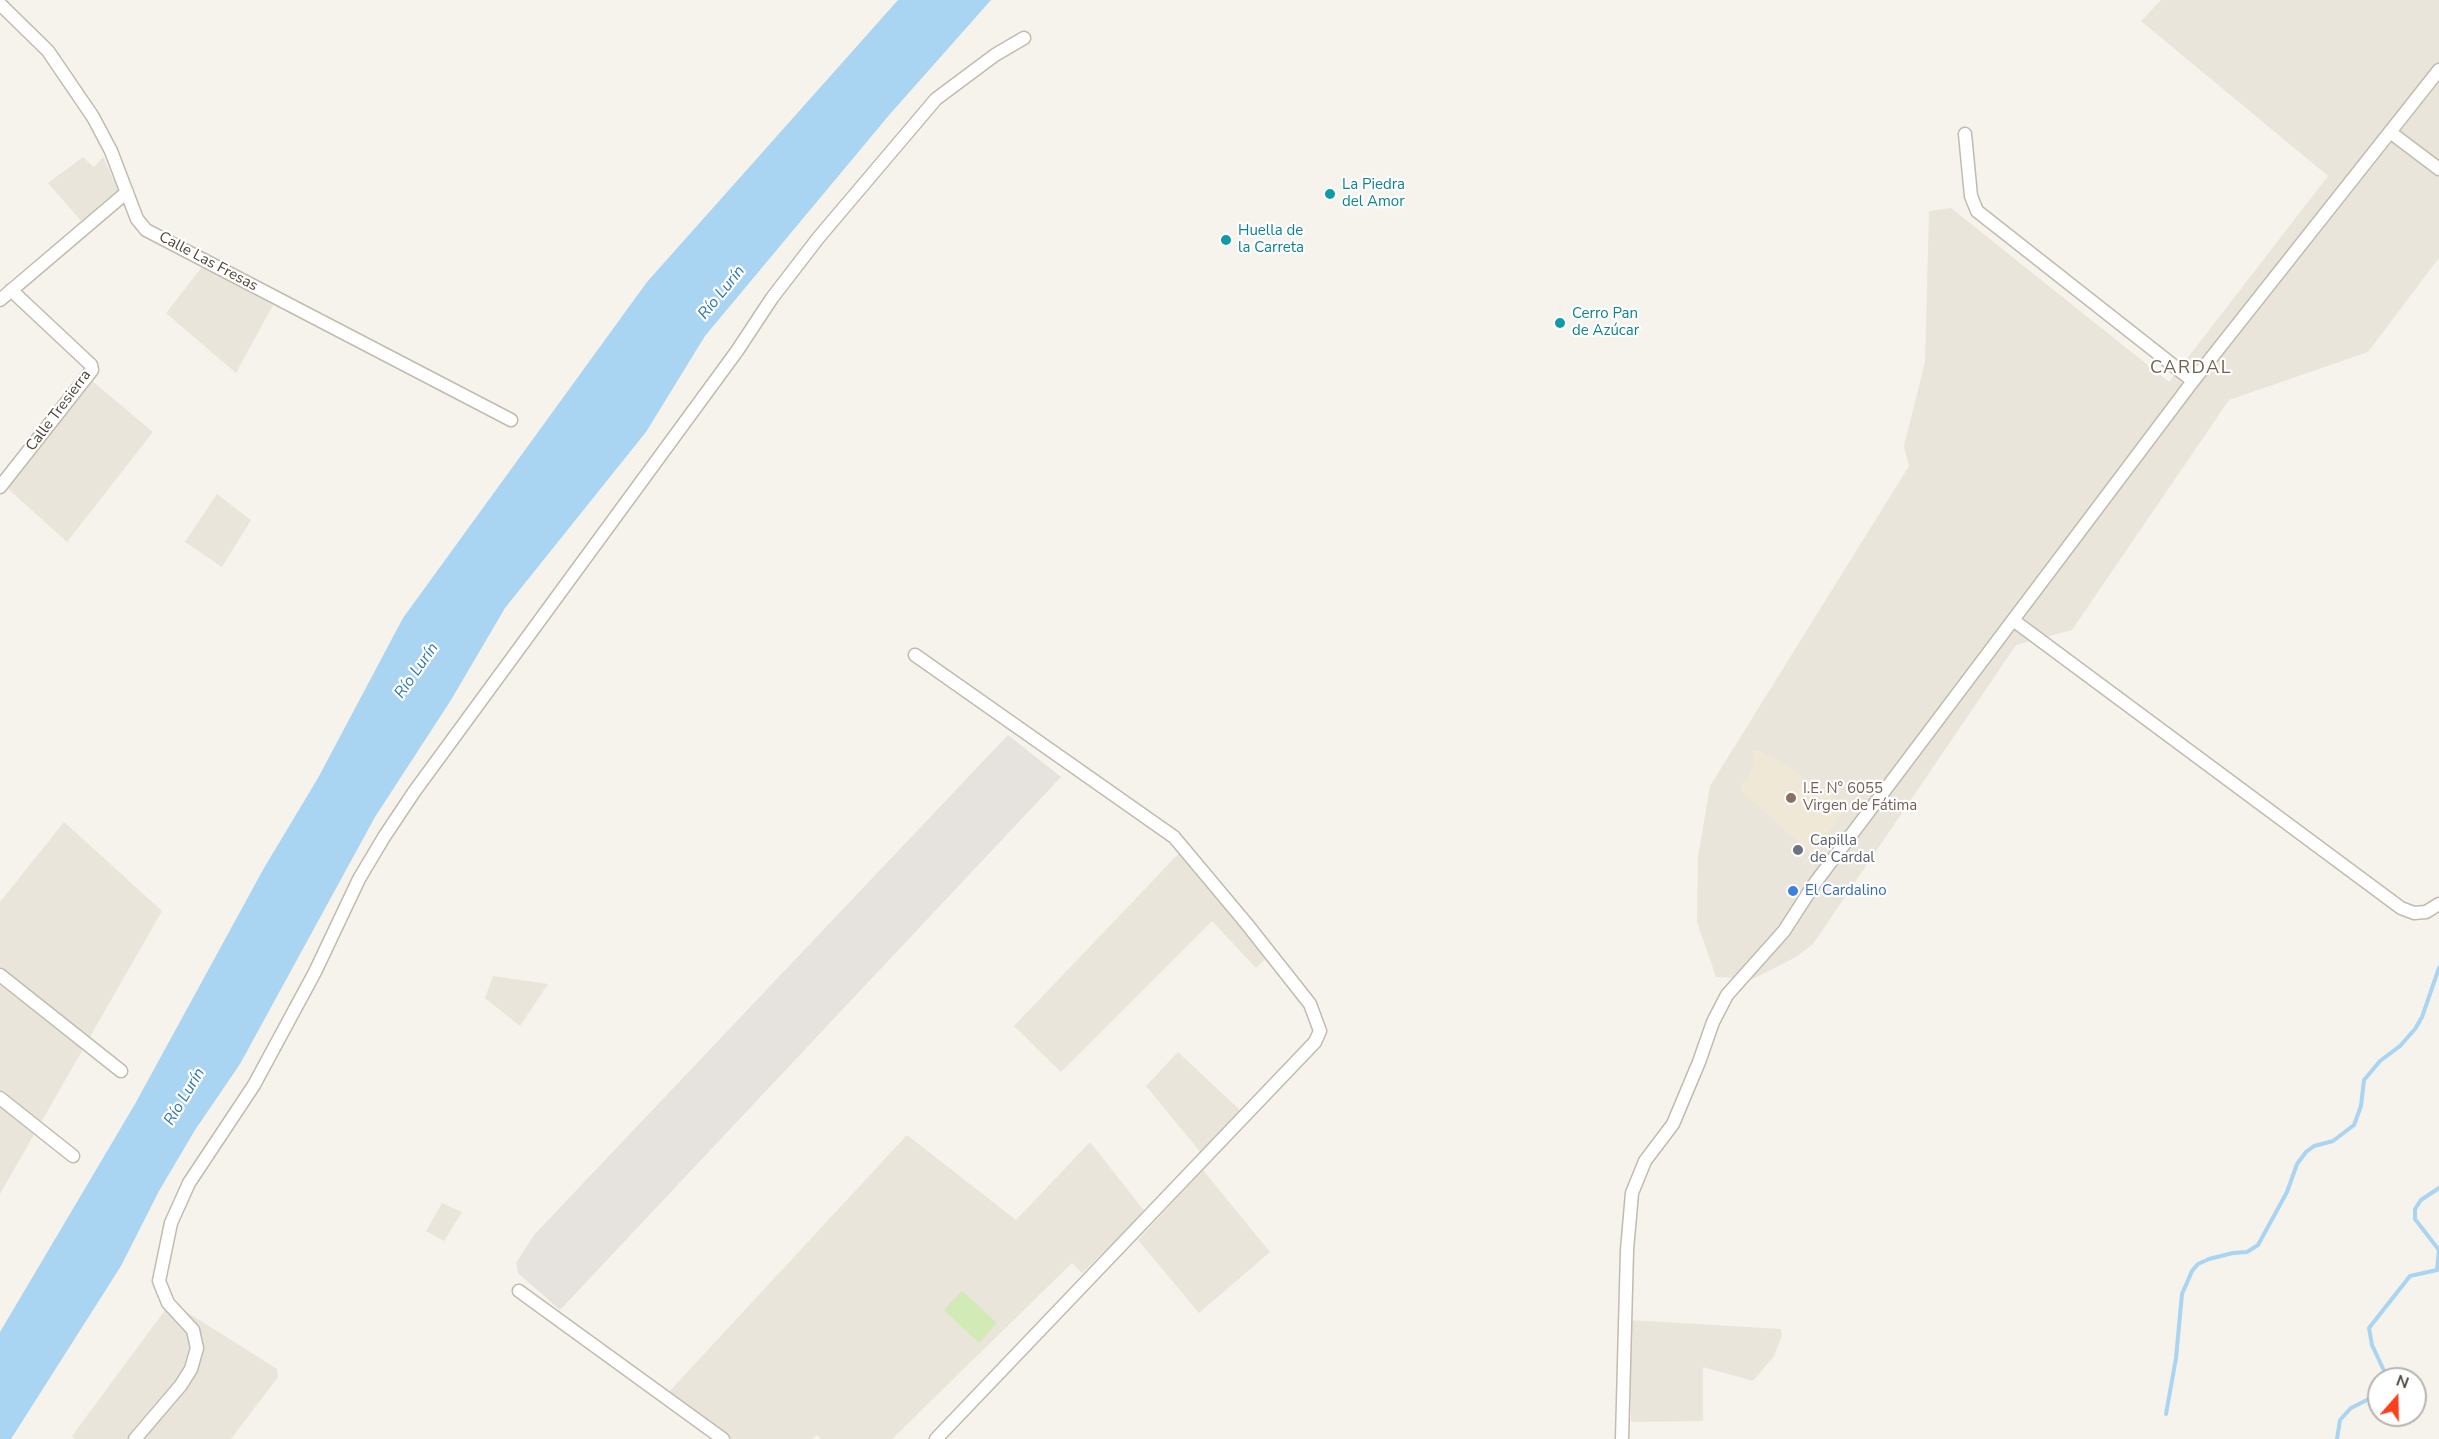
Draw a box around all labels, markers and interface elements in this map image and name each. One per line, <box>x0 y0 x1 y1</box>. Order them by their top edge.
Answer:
place label: La Piedra del Amor <box>1342 176 1405 211</box>
marker: La Piedra del Amor <box>1323 187 1337 201</box>
place label: Huella de la Carreta <box>1238 222 1304 257</box>
street label: Calle Las Fresas <box>156 228 260 296</box>
marker: Huella de la Carreta <box>1219 233 1233 247</box>
water label: Río Lurín <box>695 262 749 324</box>
place label: Cerro Pan de Azúcar <box>1572 305 1639 340</box>
marker: Cerro Pan de Azúcar <box>1553 316 1567 330</box>
district label: CARDAL <box>2150 358 2232 380</box>
street label: Calle Tresierra <box>23 367 95 455</box>
water label: Río Lurín <box>391 640 443 702</box>
place label: I.E. N° 6055 Virgen de Fátima <box>1803 780 1917 815</box>
marker: I.E. N° 6055 Virgen de Fátima <box>1784 791 1798 805</box>
place label: Capilla de Cardal <box>1810 832 1875 867</box>
marker: Capilla de Cardal <box>1791 843 1805 857</box>
place label: El Cardalino <box>1805 882 1887 900</box>
marker: El Cardalino <box>1786 884 1800 898</box>
water label: Río Lurín <box>160 1065 210 1129</box>
north arrow <box>2367 1367 2427 1427</box>
text: N <box>2393 1370 2412 1394</box>

